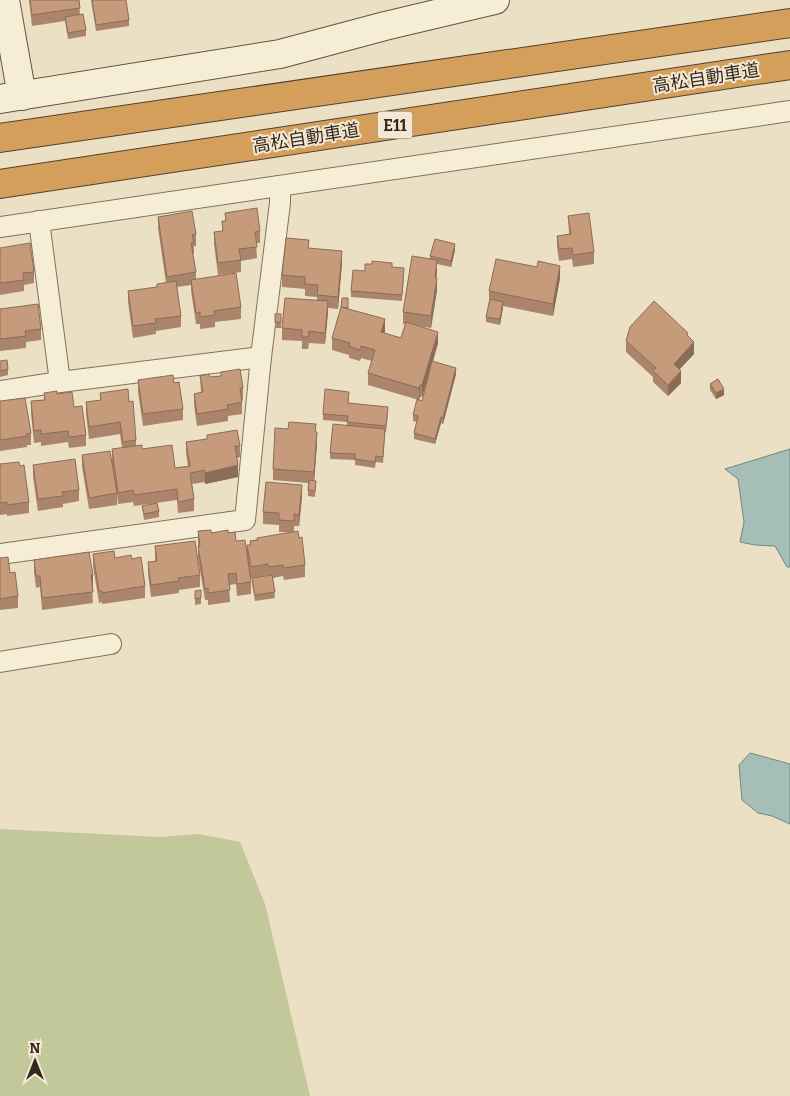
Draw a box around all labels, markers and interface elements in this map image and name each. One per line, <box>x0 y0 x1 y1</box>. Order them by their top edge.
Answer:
street label: 高松自動車道 <box>651 59 761 97</box>
road number: E11 <box>378 112 412 138</box>
street label: 高松自動車道 <box>251 119 361 157</box>
north arrow <box>10 1036 60 1086</box>
text: N <box>30 1040 41 1057</box>

